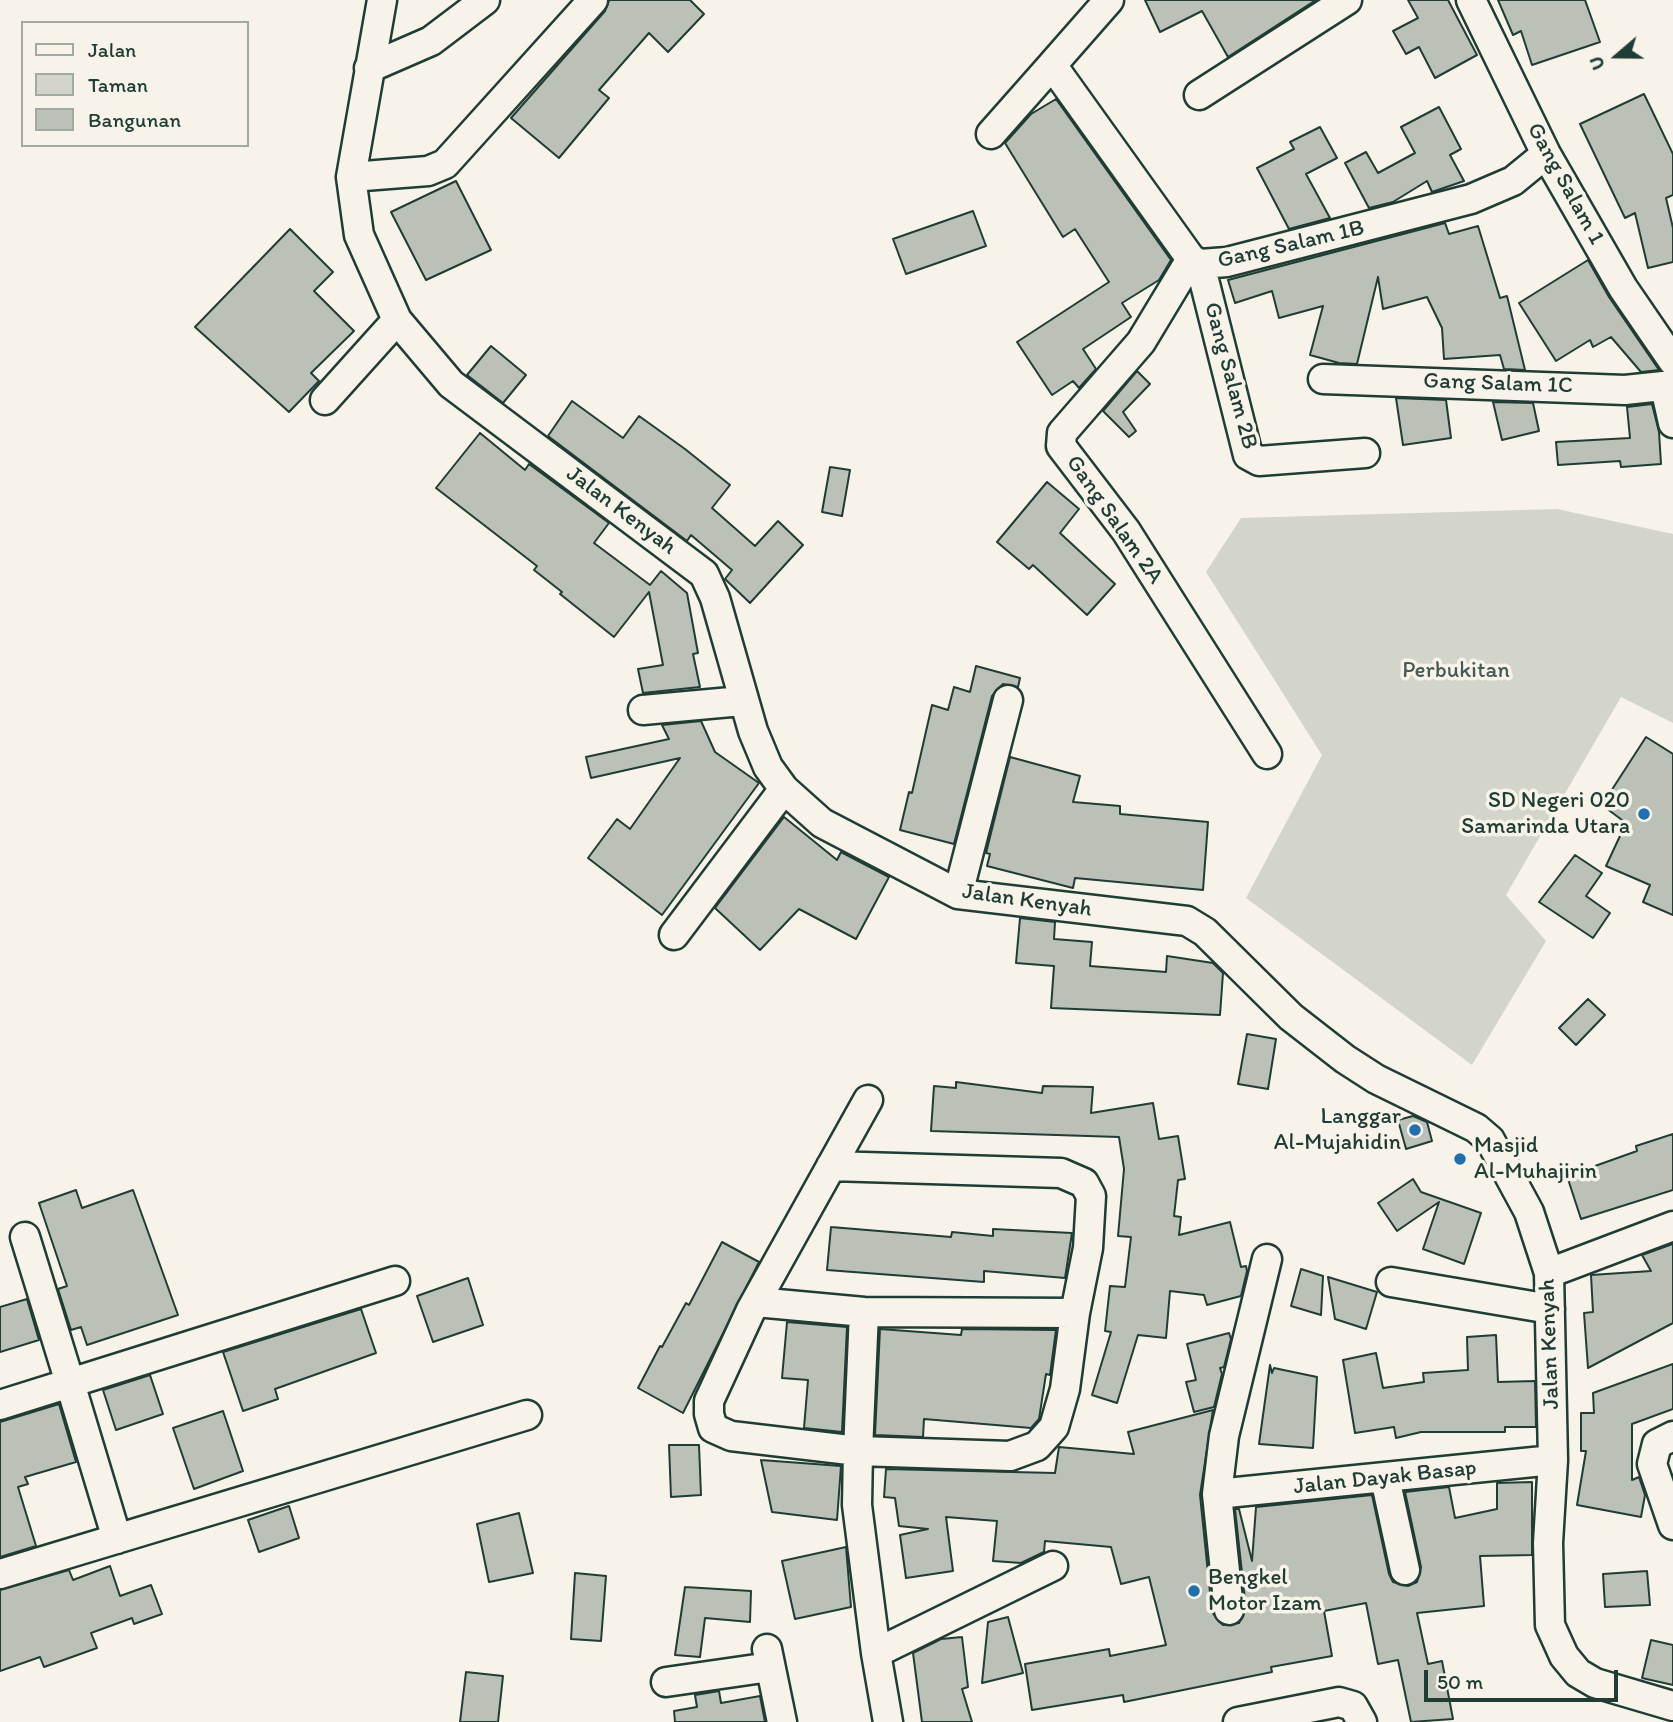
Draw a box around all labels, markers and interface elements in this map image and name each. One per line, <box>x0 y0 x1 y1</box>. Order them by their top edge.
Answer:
legend <box>21 21 248 147</box>
north arrow <box>1582 21 1652 91</box>
text: Jalan <box>88 37 136 62</box>
text: U <box>1584 54 1610 73</box>
text: Taman <box>88 72 148 97</box>
text: Bangunan <box>88 107 181 132</box>
street label: Gang Salam 1 <box>1520 118 1610 250</box>
street label: Gang Salam 1B <box>1215 215 1367 275</box>
street label: Gang Salam 2B <box>1197 299 1263 453</box>
street label: Gang Salam 1C <box>1423 368 1573 400</box>
street label: Gang Salam 2A <box>1059 450 1169 590</box>
street label: Jalan Kenyah <box>560 461 682 561</box>
park label: Perbukitan <box>1402 657 1510 685</box>
place label: SD Negeri 020 Samarinda Utara <box>1461 787 1630 841</box>
marker: SD Negeri 020 Samarinda Utara <box>1636 806 1652 822</box>
street label: Jalan Kenyah <box>960 878 1094 924</box>
place label: Langgar Al-Mujahidin <box>1274 1103 1401 1157</box>
marker: Langgar Al-Mujahidin <box>1407 1122 1423 1138</box>
place label: Masjid Al-Muhajirin <box>1474 1132 1597 1186</box>
marker: Masjid Al-Muhajirin <box>1452 1151 1468 1167</box>
street label: Jalan Kenyah <box>1534 1278 1566 1410</box>
street label: Jalan Dayak Basap <box>1292 1455 1478 1501</box>
place label: Bengkel Motor Izam <box>1208 1564 1322 1618</box>
marker: Bengkel Motor Izam <box>1186 1583 1202 1599</box>
scale bar <box>1428 1656 1622 1700</box>
text: 50 m <box>1437 1669 1483 1694</box>

